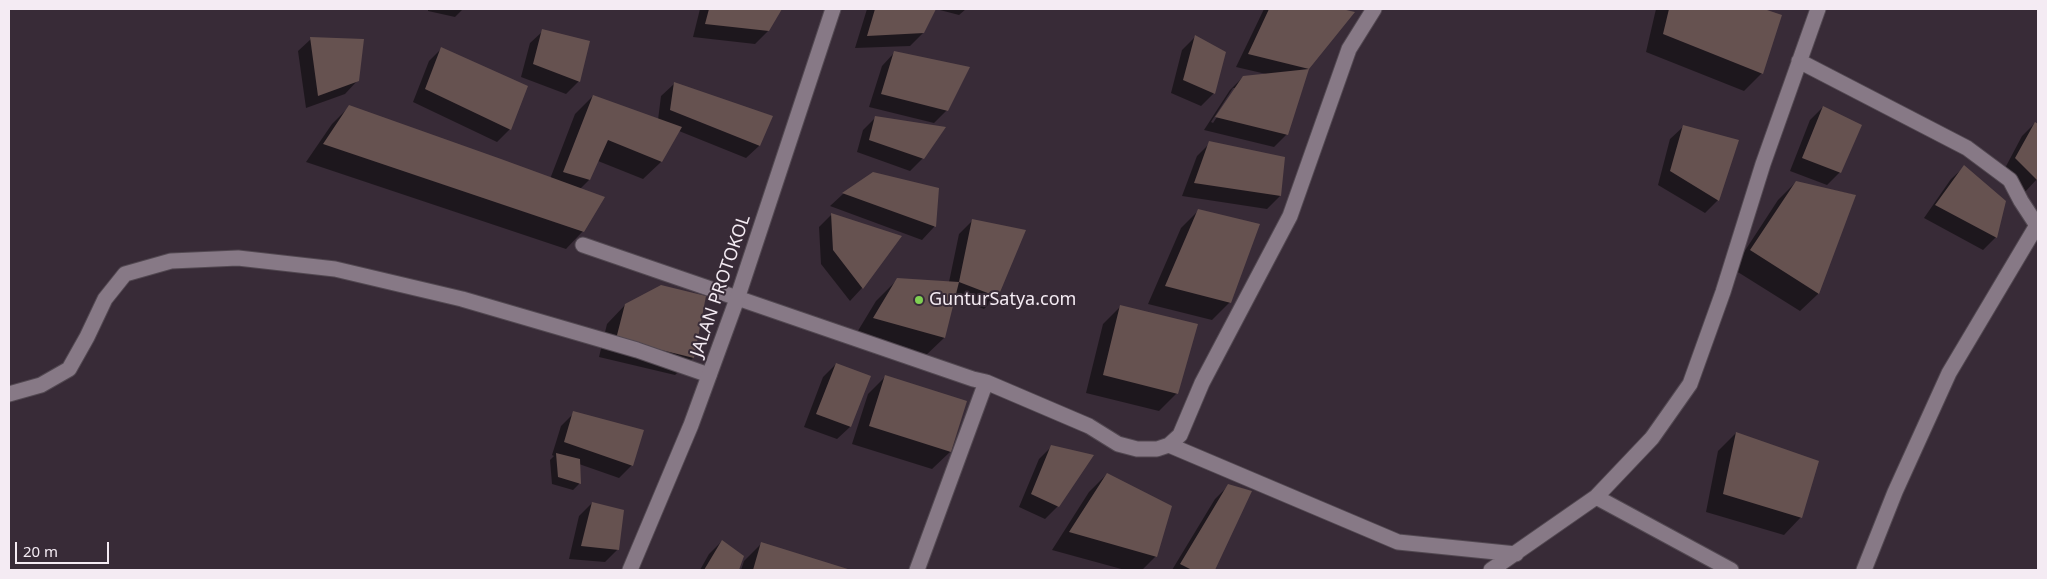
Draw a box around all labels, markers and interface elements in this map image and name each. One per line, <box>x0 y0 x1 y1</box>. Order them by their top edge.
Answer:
street label: JALAN PROTOKOL <box>686 212 756 360</box>
place label: GunturSatya.com <box>929 289 1076 311</box>
marker: GunturSatya.com <box>913 294 925 306</box>
scale bar <box>18 532 111 564</box>
text: 20 m <box>23 541 58 561</box>

